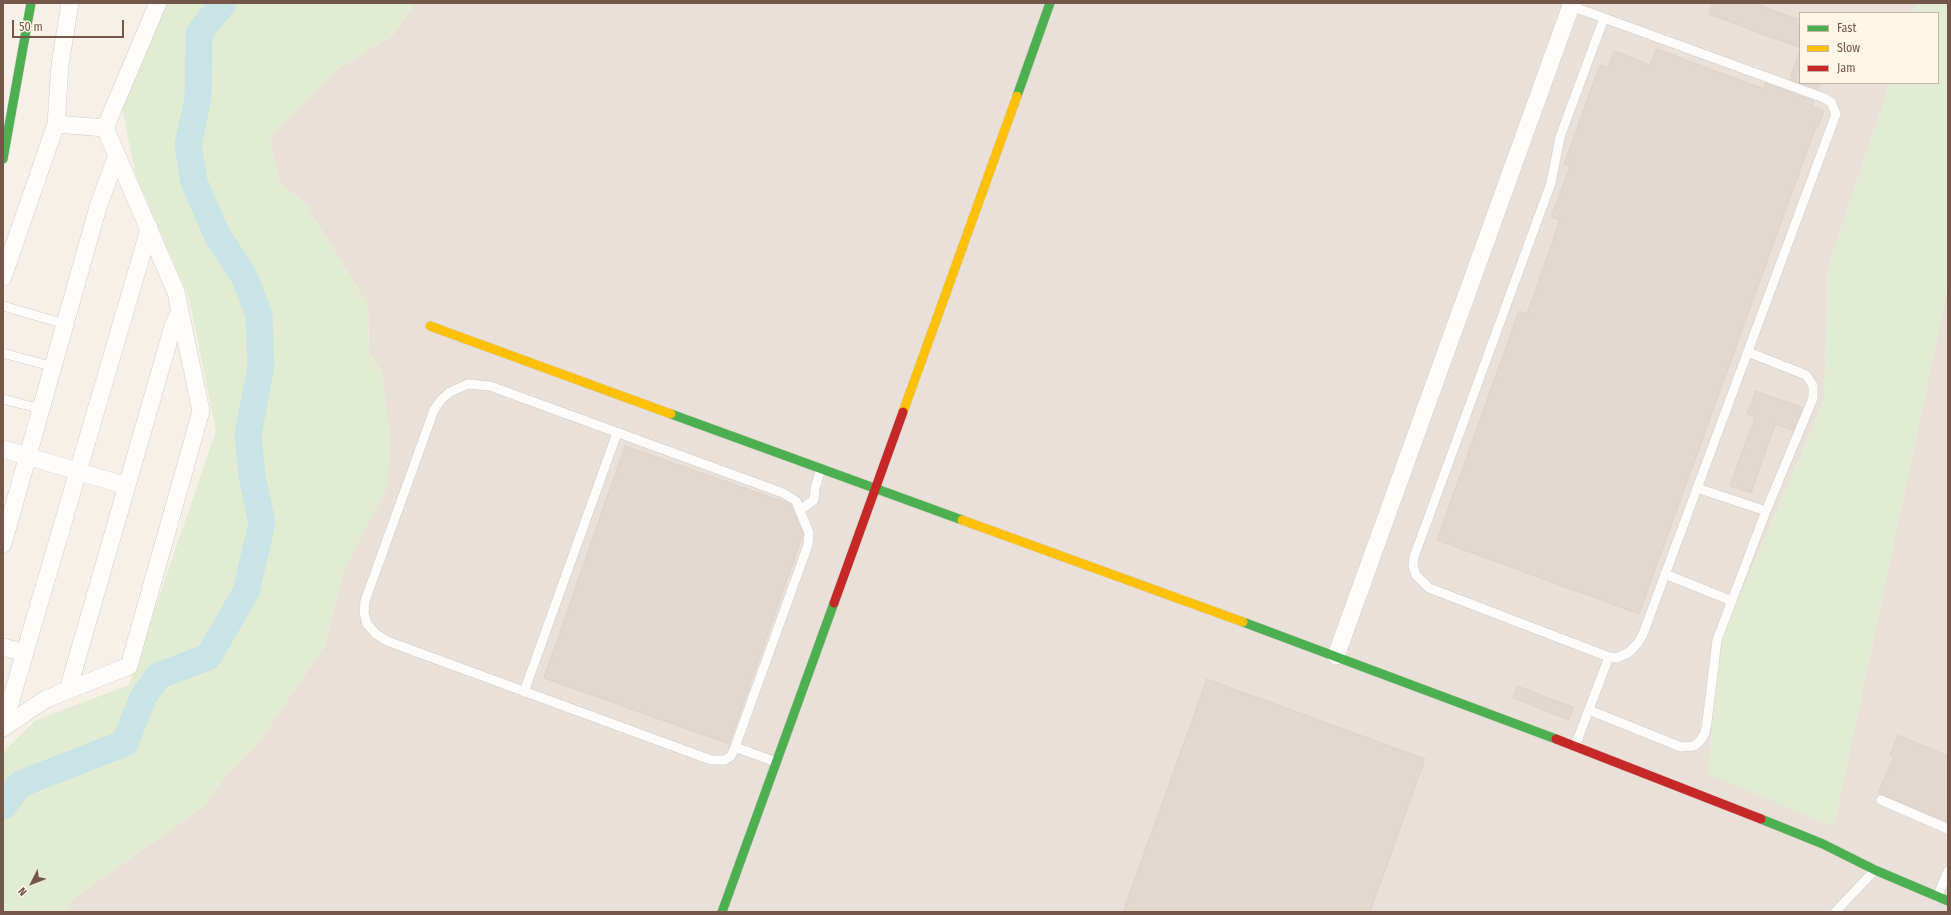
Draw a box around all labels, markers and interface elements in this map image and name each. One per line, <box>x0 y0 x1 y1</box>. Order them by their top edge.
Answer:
scale bar <box>14 12 126 38</box>
legend <box>1799 12 1939 84</box>
text: 50 m <box>19 20 43 34</box>
text: Fast <box>1837 21 1856 35</box>
text: Slow <box>1837 41 1860 55</box>
text: Jam <box>1837 61 1855 75</box>
north arrow <box>12 863 52 903</box>
text: N <box>16 885 30 898</box>

